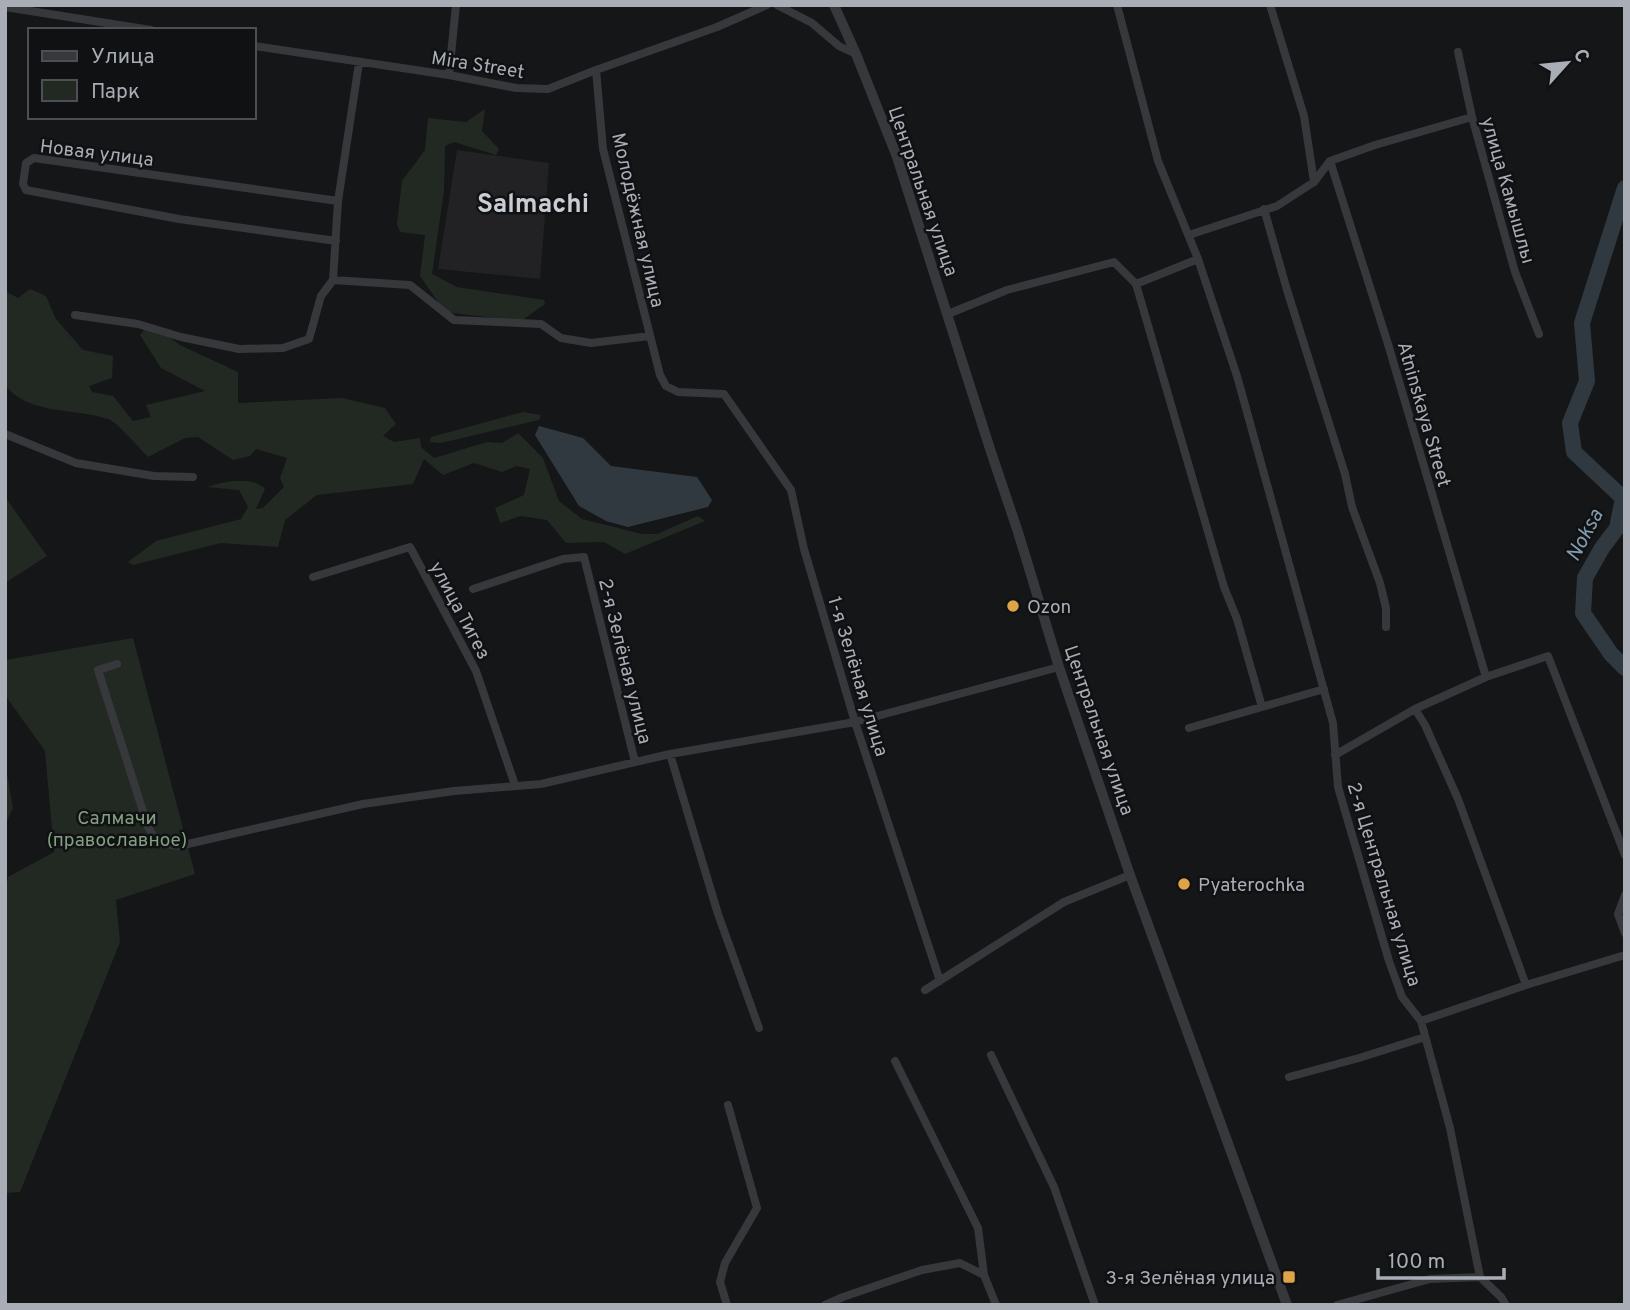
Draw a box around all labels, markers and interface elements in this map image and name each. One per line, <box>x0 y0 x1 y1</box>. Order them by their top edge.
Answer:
legend <box>28 28 256 119</box>
north arrow <box>1532 28 1602 98</box>
text: Улица <box>91 44 155 71</box>
text: С <box>1567 45 1594 67</box>
street label: Mira Street <box>429 47 526 85</box>
text: Парк <box>91 79 140 106</box>
street label: Центральная улица <box>882 103 962 280</box>
street label: улица Камышлы <box>1475 114 1540 267</box>
street label: Молодёжная улица <box>605 131 669 310</box>
street label: Новая улица <box>38 135 155 173</box>
district label: Salmachi <box>477 189 589 222</box>
street label: Atninskaya Street <box>1391 339 1455 490</box>
water label: Noksa <box>1560 505 1610 567</box>
street label: улица Тигез <box>423 558 495 664</box>
street label: 2-я Зелёная улица <box>592 576 656 747</box>
street label: 1-я Зелёная улица <box>821 594 893 760</box>
place label: Ozon <box>1027 596 1071 620</box>
marker: Ozon <box>1005 598 1021 614</box>
street label: Центральная улица <box>1058 642 1138 819</box>
street label: 2-я Центральная улица <box>1341 780 1426 990</box>
park label: Салмачи (православное) <box>47 807 187 853</box>
place label: Pyaterochka <box>1198 874 1305 898</box>
marker: Pyaterochka <box>1176 876 1192 892</box>
scale bar <box>1378 1236 1504 1280</box>
text: 100 m <box>1388 1249 1445 1276</box>
place label: 3-я Зелёная улица <box>1106 1267 1275 1291</box>
marker: 3-я Зелёная улица <box>1281 1269 1297 1285</box>

